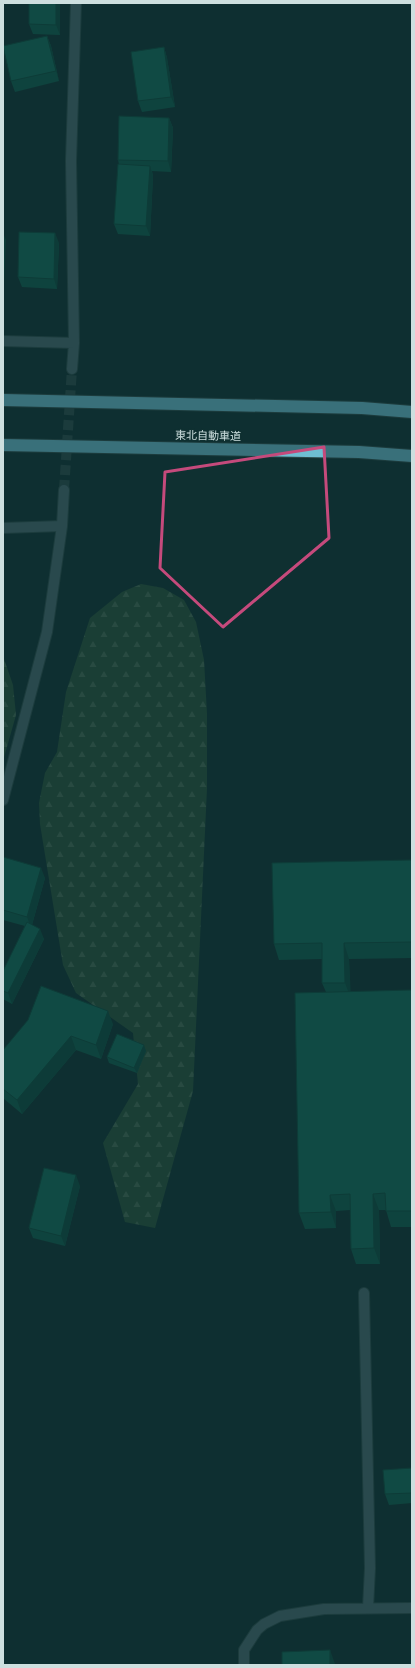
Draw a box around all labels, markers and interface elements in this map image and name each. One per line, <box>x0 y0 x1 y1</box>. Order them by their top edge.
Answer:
street label: 東北自動車道 <box>175 429 241 443</box>

